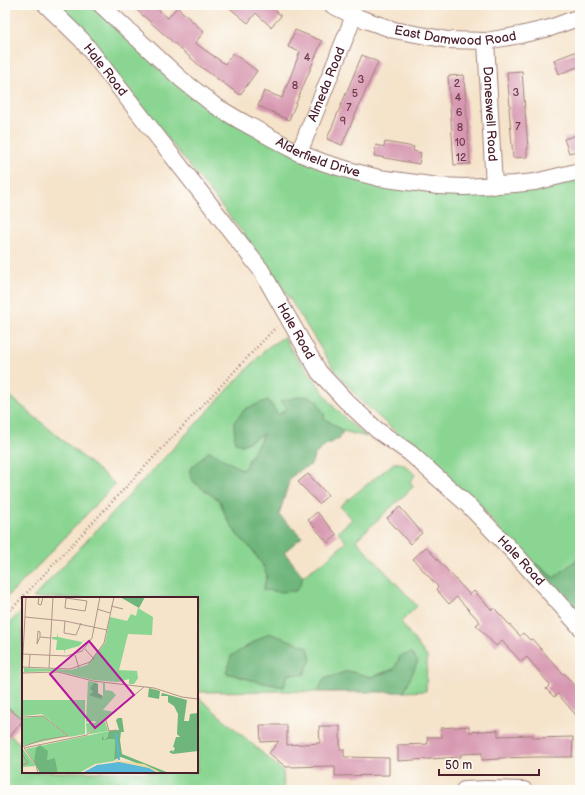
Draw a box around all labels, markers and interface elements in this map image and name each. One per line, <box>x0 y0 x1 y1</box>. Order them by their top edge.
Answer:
street label: East Damwood Road <box>393 22 518 49</box>
street label: Hale Road <box>80 40 131 99</box>
street label: Almeda Road <box>304 45 349 124</box>
house number: 4 <box>304 51 311 64</box>
street label: Daneswell Road <box>479 66 501 162</box>
house number: 3 <box>358 73 365 86</box>
house number: 2 <box>454 77 461 90</box>
house number: 8 <box>292 79 298 92</box>
house number: 3 <box>513 86 520 99</box>
house number: 5 <box>352 87 358 100</box>
house number: 4 <box>455 91 462 104</box>
house number: 7 <box>346 101 352 114</box>
house number: 6 <box>456 106 463 119</box>
house number: 9 <box>340 115 346 128</box>
house number: 7 <box>515 120 521 133</box>
house number: 8 <box>457 121 463 134</box>
street label: Alderfield Drive <box>273 134 362 181</box>
house number: 10 <box>455 136 466 149</box>
house number: 12 <box>456 151 467 164</box>
street label: Hale Road <box>273 300 318 362</box>
street label: Hale Road <box>494 532 548 589</box>
inset map <box>22 597 198 773</box>
scale bar <box>439 751 539 777</box>
text: 50 m <box>445 758 472 773</box>

